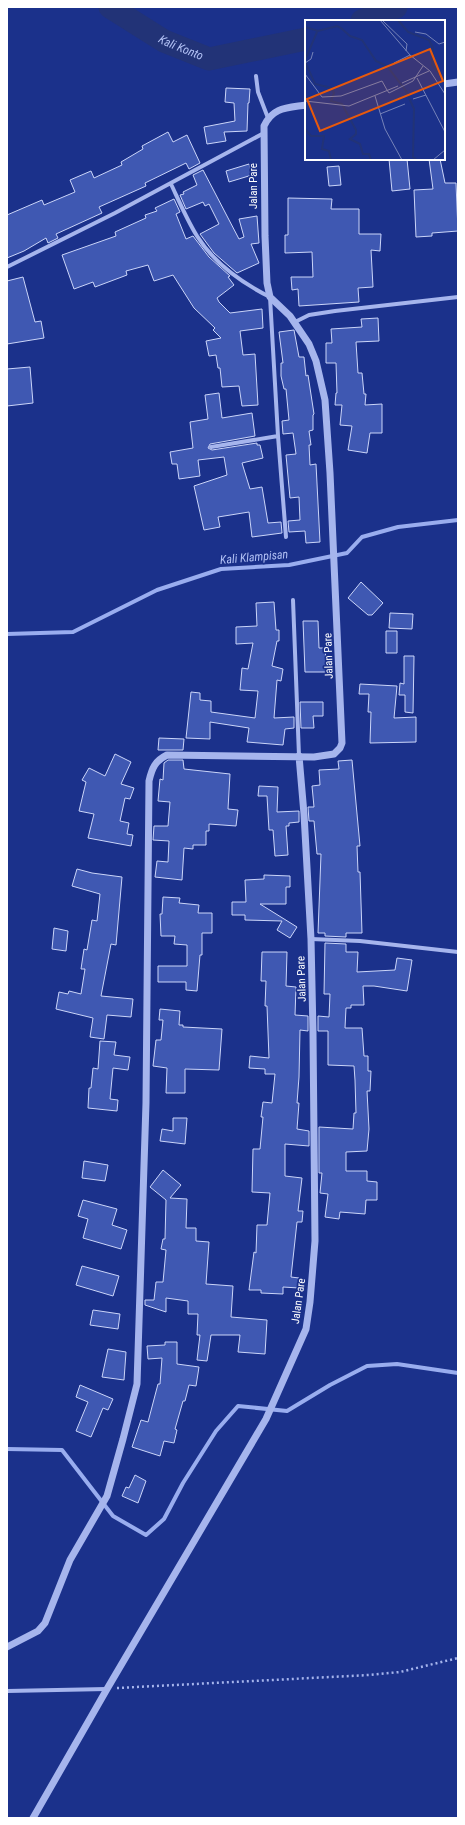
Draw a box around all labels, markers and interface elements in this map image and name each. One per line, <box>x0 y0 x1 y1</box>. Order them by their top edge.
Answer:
inset map <box>305 20 445 160</box>
water label: Kali Konto <box>156 32 205 63</box>
street label: Jalan Pare <box>247 163 260 209</box>
water label: Kali Klampisan <box>219 547 289 567</box>
street label: Jalan Pare <box>321 633 336 679</box>
street label: Jalan Pare <box>294 956 309 1002</box>
street label: Jalan Pare <box>289 1277 308 1325</box>

